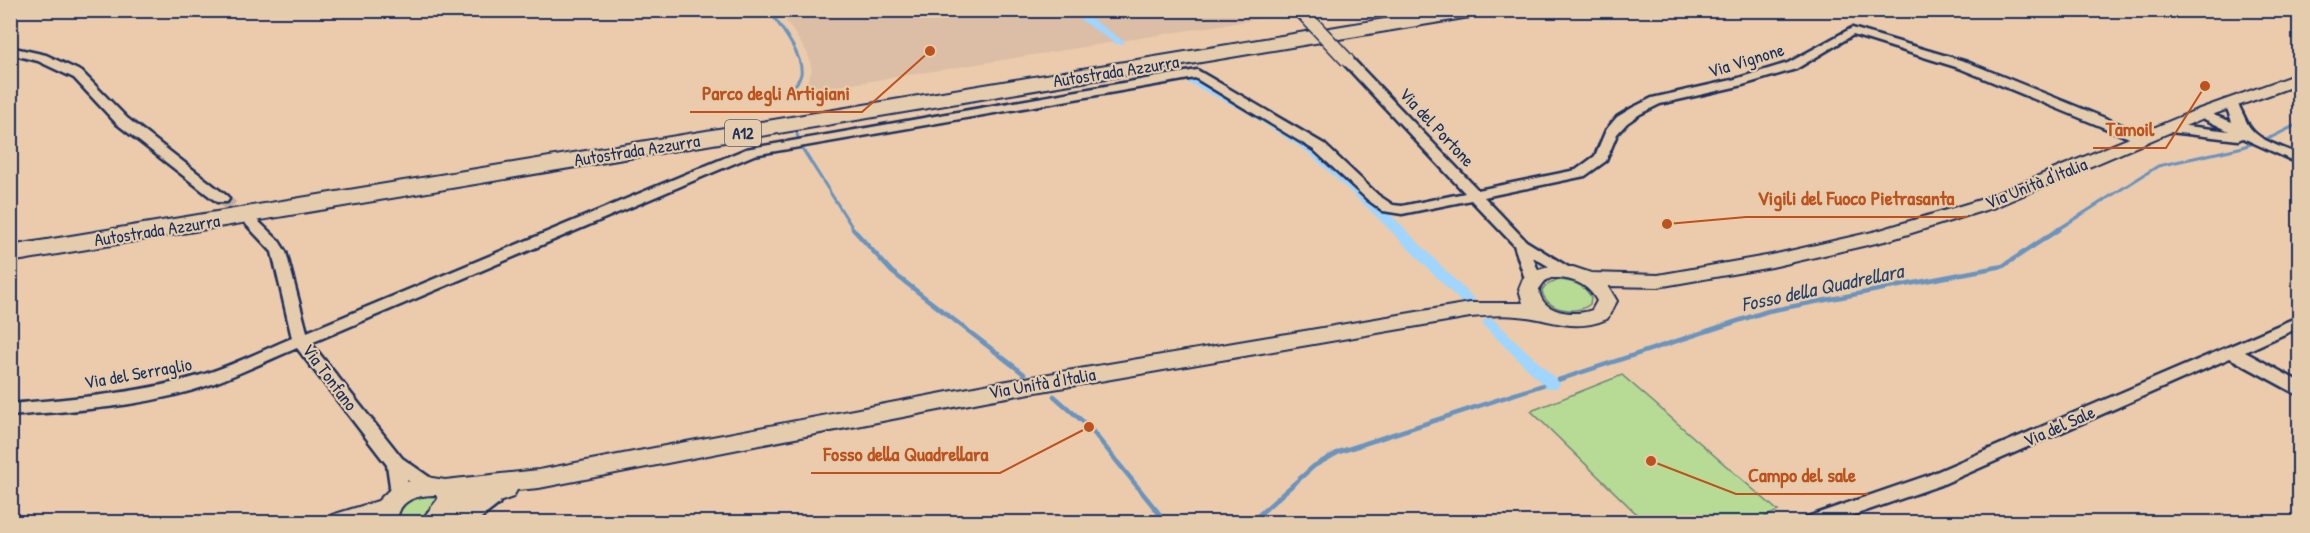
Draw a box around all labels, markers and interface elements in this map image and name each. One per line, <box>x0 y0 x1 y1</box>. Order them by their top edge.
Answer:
street label: Via Vignone <box>1705 37 1787 83</box>
street label: Autostrada Azzurra <box>1051 49 1181 93</box>
callout: Parco degli Artigiani <box>690 74 862 112</box>
text: Parco degli Artigiani <box>702 79 850 107</box>
street label: Via del Portone <box>1394 82 1480 172</box>
callout: Tamoil <box>2093 110 2166 148</box>
text: Tamoil <box>2105 115 2155 142</box>
road number: A12 <box>725 120 761 146</box>
street label: Autostrada Azzurra <box>572 128 702 172</box>
street label: Via Unità d'Italia <box>1981 151 2091 215</box>
callout: Vigili del Fuoco Pietrasanta <box>1746 179 1967 217</box>
text: Vigili del Fuoco Pietrasanta <box>1758 184 1955 212</box>
street label: Autostrada Azzurra <box>92 208 222 252</box>
water label: Fosso della Quadrellara <box>1739 256 1908 317</box>
street label: Via Tonfano <box>297 338 363 416</box>
street label: Via del Serraglio <box>82 351 194 395</box>
street label: Via Unità d'Italia <box>987 361 1097 405</box>
street label: Via del Sale <box>2019 399 2099 453</box>
callout: Fosso della Quadrellara <box>811 435 1000 473</box>
text: Fosso della Quadrellara <box>823 440 989 467</box>
callout: Campo del sale <box>1736 456 1868 494</box>
text: Campo del sale <box>1748 461 1856 489</box>

